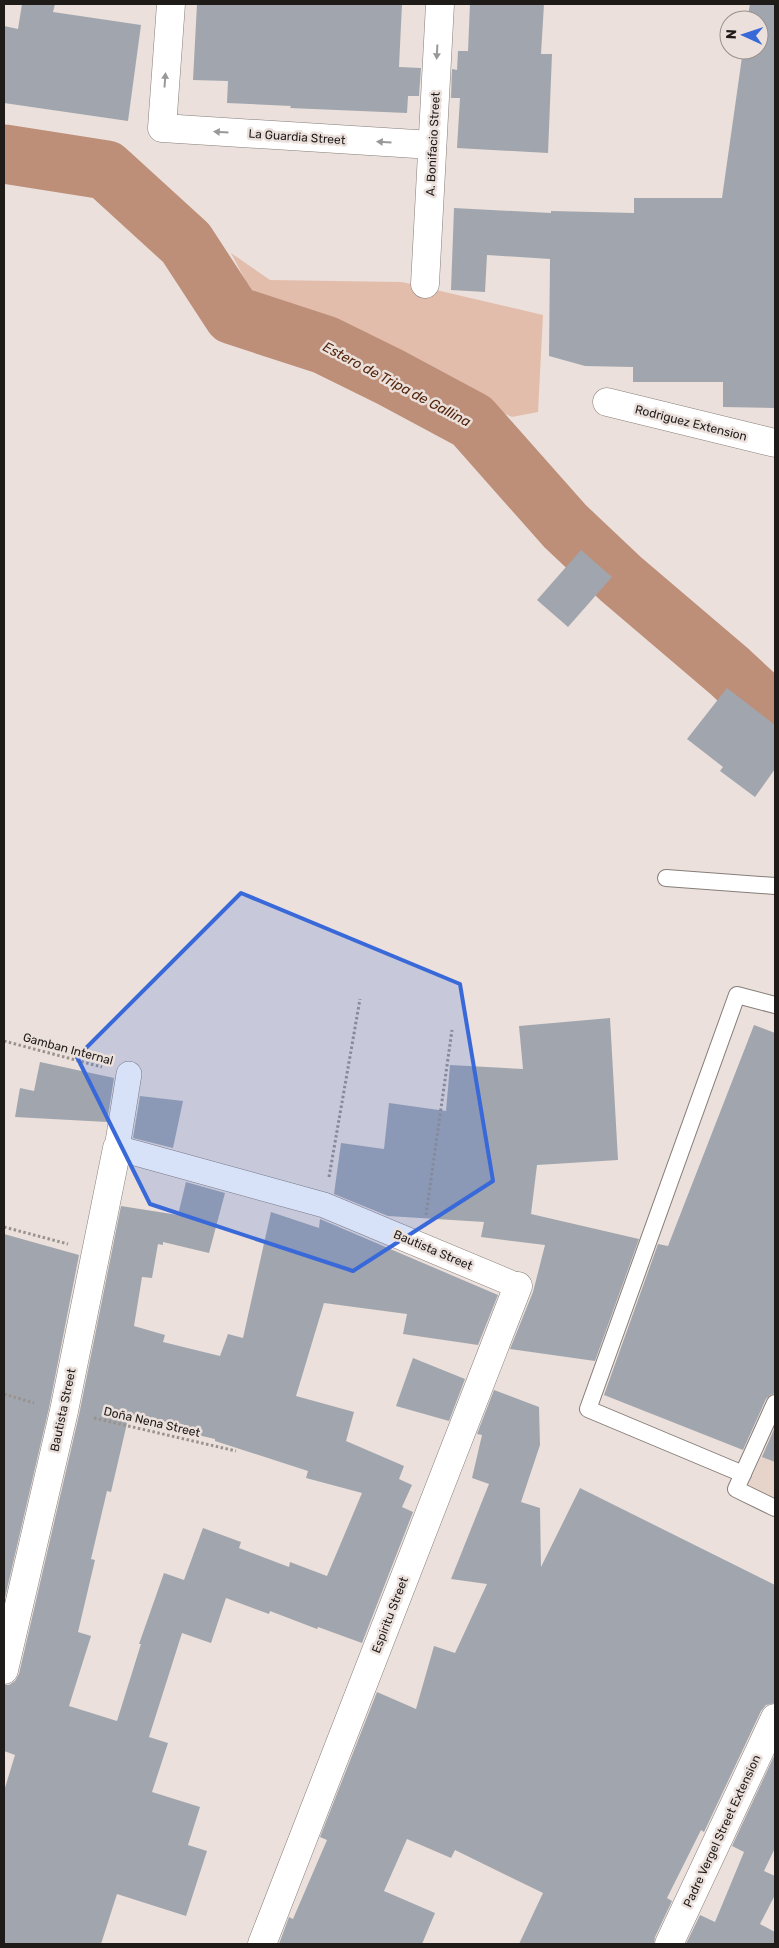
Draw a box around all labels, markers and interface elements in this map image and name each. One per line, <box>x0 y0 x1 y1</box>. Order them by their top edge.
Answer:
north arrow <box>719 10 769 60</box>
text: N <box>723 29 740 40</box>
one-way arrow <box>433 45 441 61</box>
one-way arrow <box>162 71 170 87</box>
street label: A. Bonifacio Street <box>423 91 443 196</box>
street label: La Guardia Street <box>248 127 346 147</box>
one-way arrow <box>213 128 229 136</box>
one-way arrow <box>375 138 391 146</box>
water label: Estero de Tripa de Gallina <box>320 338 474 431</box>
street label: Rodriguez Extension <box>633 402 749 444</box>
street label: Gamban Internal <box>21 1030 115 1068</box>
street label: Bautista Street <box>391 1227 475 1273</box>
street label: Bautista Street <box>47 1367 79 1453</box>
street label: Doña Nena Street <box>102 1404 202 1440</box>
street label: Espiritu Street <box>369 1575 411 1655</box>
street label: Padre Vergel Street Extension <box>680 1753 764 1909</box>

